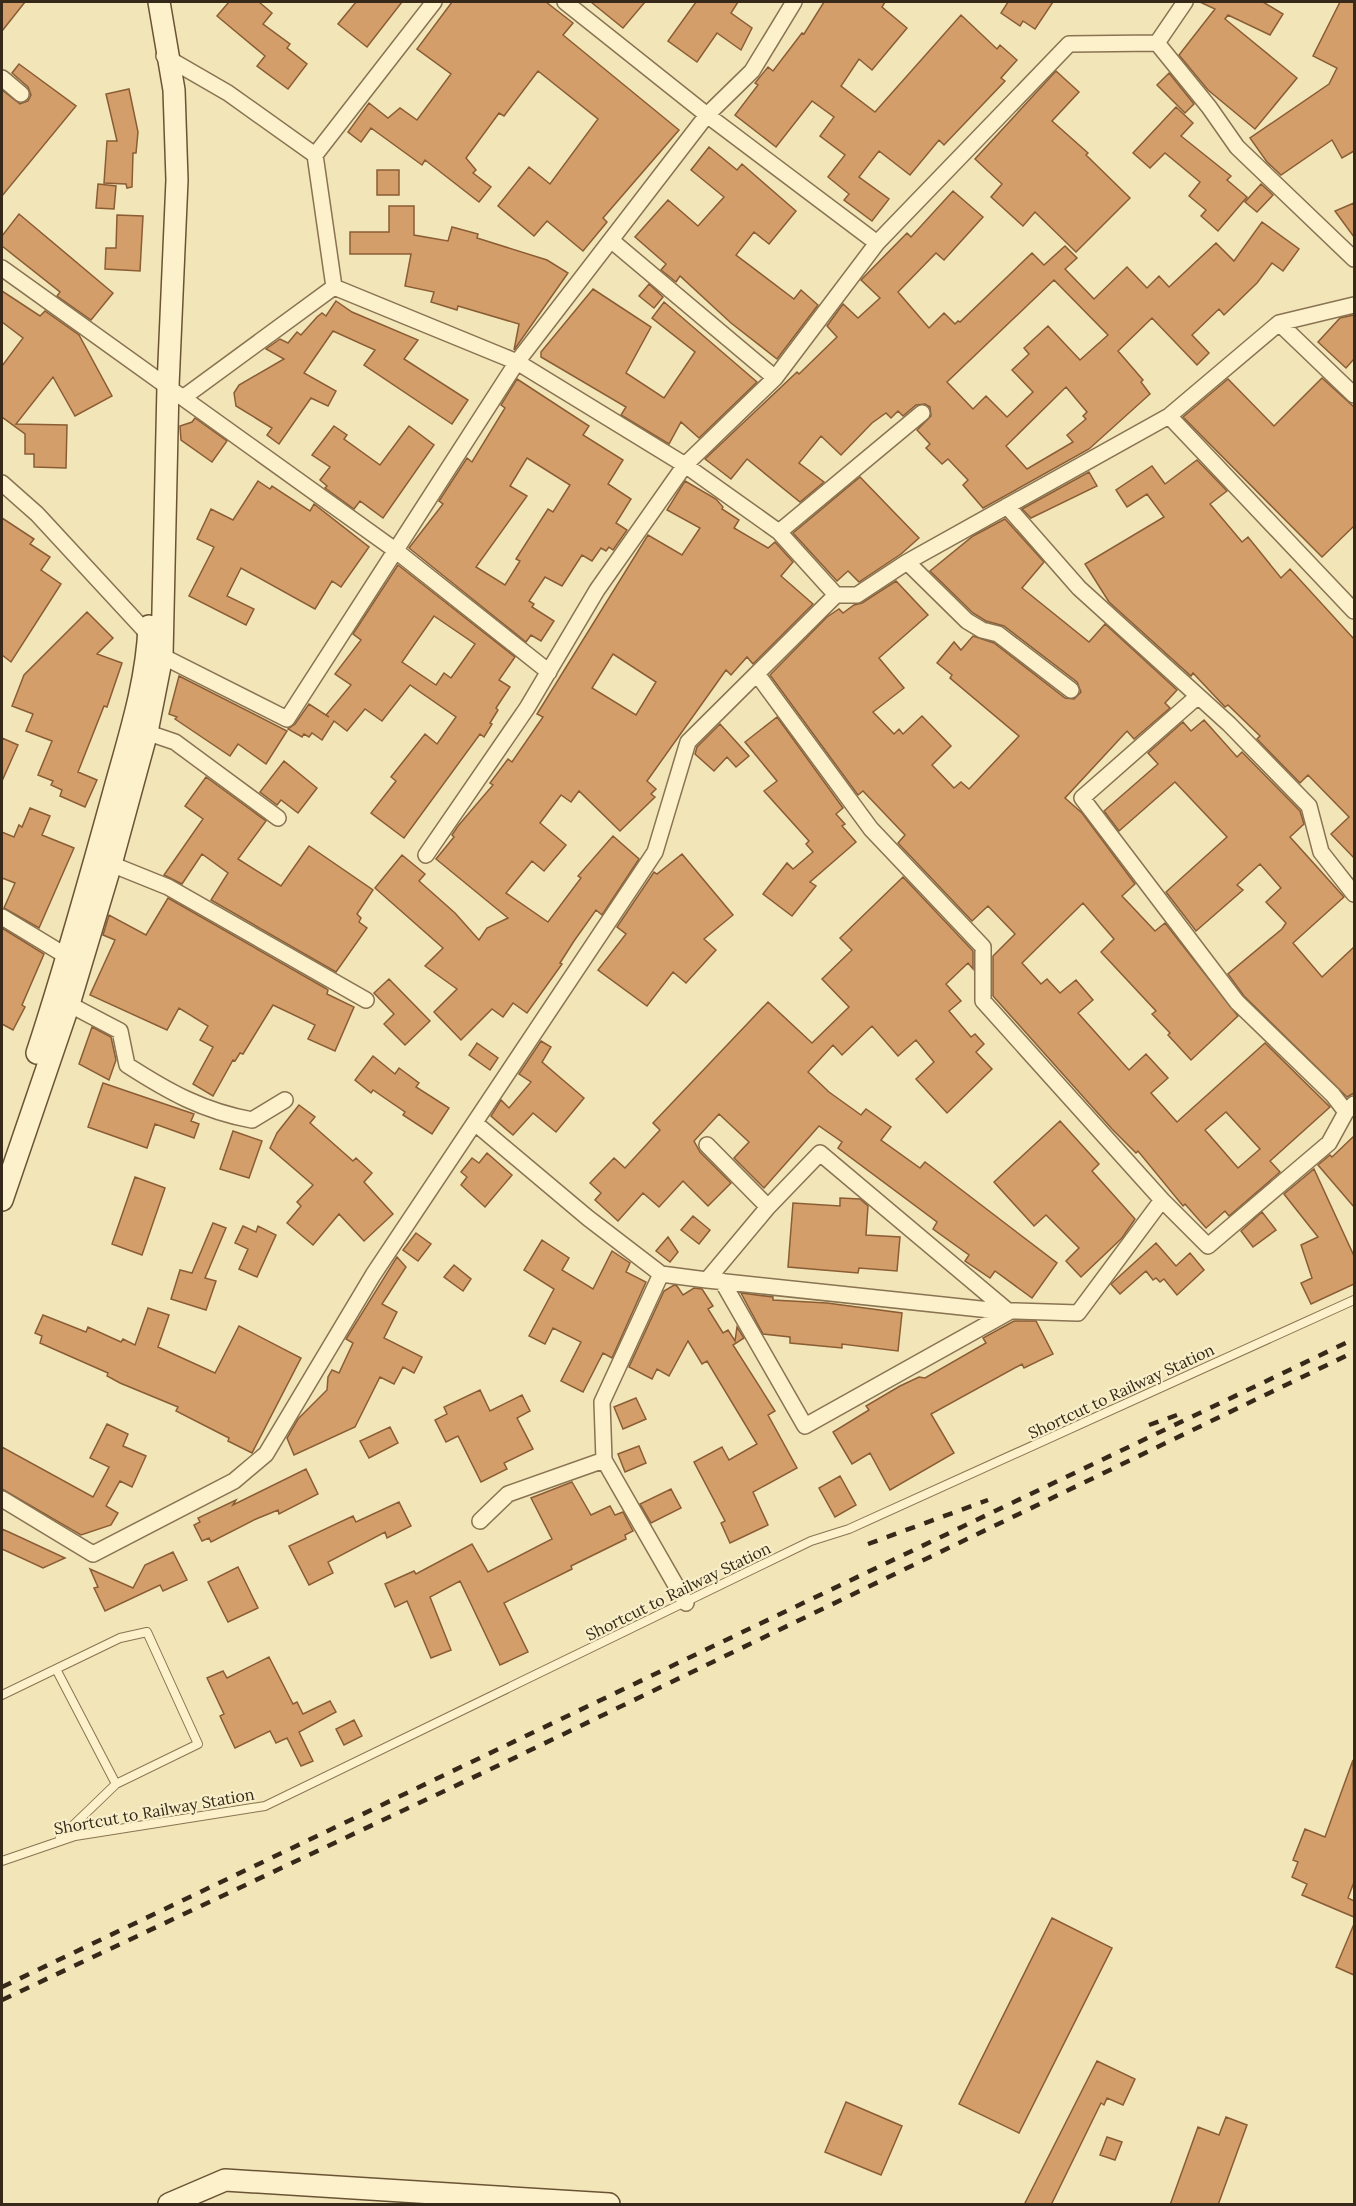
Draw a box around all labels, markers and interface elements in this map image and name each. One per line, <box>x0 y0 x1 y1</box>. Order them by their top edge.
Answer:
street label: Shortcut to Railway Station <box>1025 1339 1218 1443</box>
street label: Shortcut to Railway Station <box>582 1537 774 1644</box>
street label: Shortcut to Railway Station <box>52 1783 256 1838</box>

